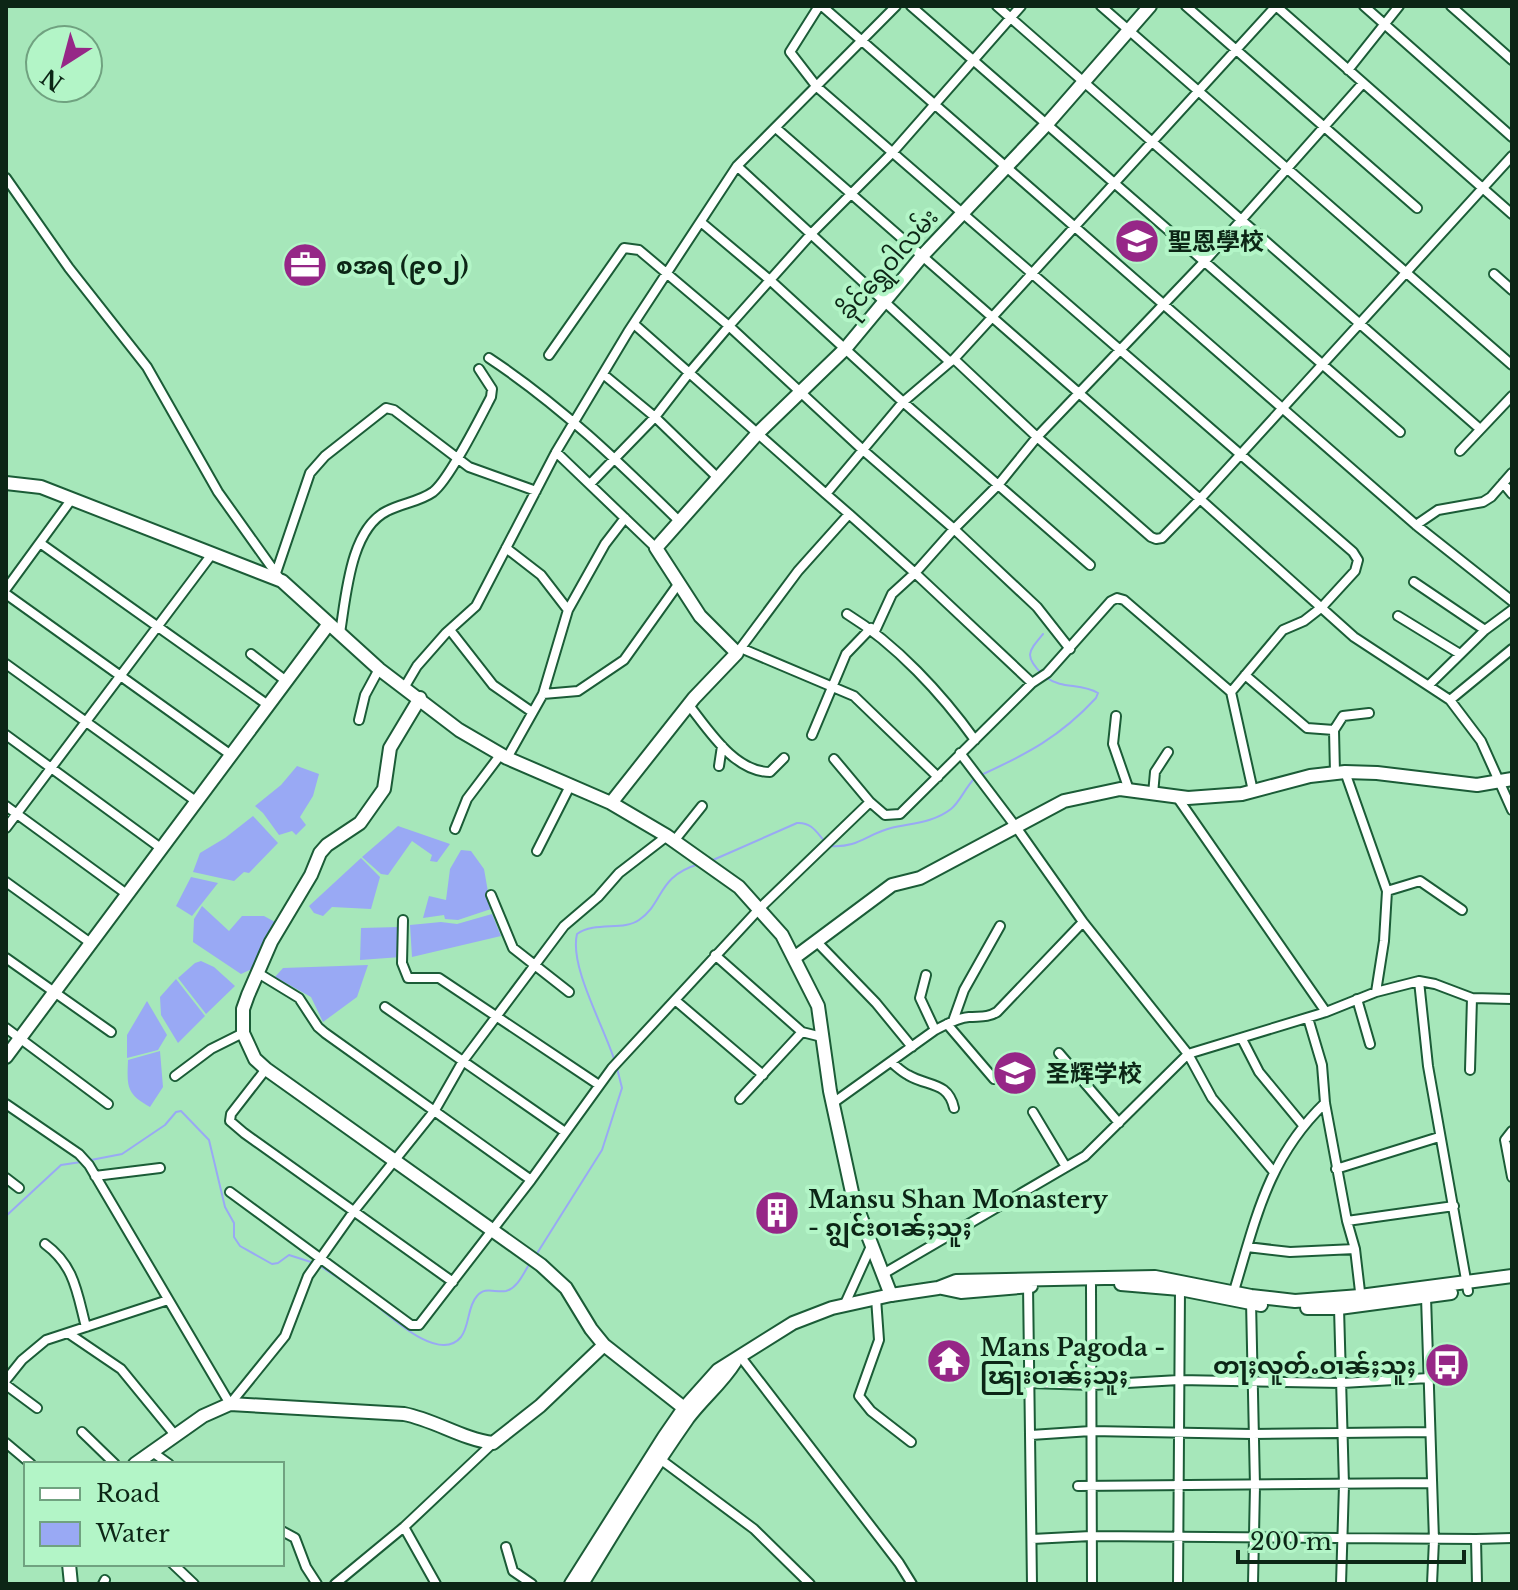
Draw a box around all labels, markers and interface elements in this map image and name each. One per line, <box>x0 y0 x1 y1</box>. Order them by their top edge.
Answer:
north arrow <box>24 24 104 104</box>
text: N <box>36 63 69 97</box>
street label: ခိုင်ရွှေဝါလမ်း <box>831 202 948 329</box>
school or university icon: 聖恩學校 <box>1113 217 1161 265</box>
place label: 聖恩學校 <box>1168 227 1264 256</box>
office icon: စအရ (၉၀၂) <box>281 241 329 289</box>
place label: စအရ (၉၀၂) <box>336 251 468 285</box>
school or university icon: 圣辉学校 <box>991 1049 1039 1097</box>
place label: 圣辉学校 <box>1046 1059 1142 1088</box>
place label: Mansu Shan Monastery - ၵျွင်းဝၢၼ်ႈသူႈ <box>808 1185 1108 1249</box>
building icon: Mansu Shan Monastery - ၵျွင်းဝၢၼ်ႈသူႈ <box>753 1189 801 1237</box>
place label: Mans Pagoda - ၽြႃးဝၢၼ်ႈသူႈ <box>980 1333 1165 1395</box>
temple icon: Mans Pagoda - ၽြႃးဝၢၼ်ႈသူႈ <box>925 1337 973 1385</box>
bus stop icon: တႃႈလူတ်ႉဝၢၼ်ႈသူႈ <box>1423 1341 1471 1389</box>
place label: တႃႈလူတ်ႉဝၢၼ်ႈသူႈ <box>1213 1350 1416 1385</box>
legend <box>24 1462 284 1566</box>
text: Road <box>96 1479 160 1508</box>
scale bar <box>1238 1514 1464 1564</box>
text: Water <box>95 1519 170 1548</box>
text: 200 m <box>1250 1527 1332 1556</box>

